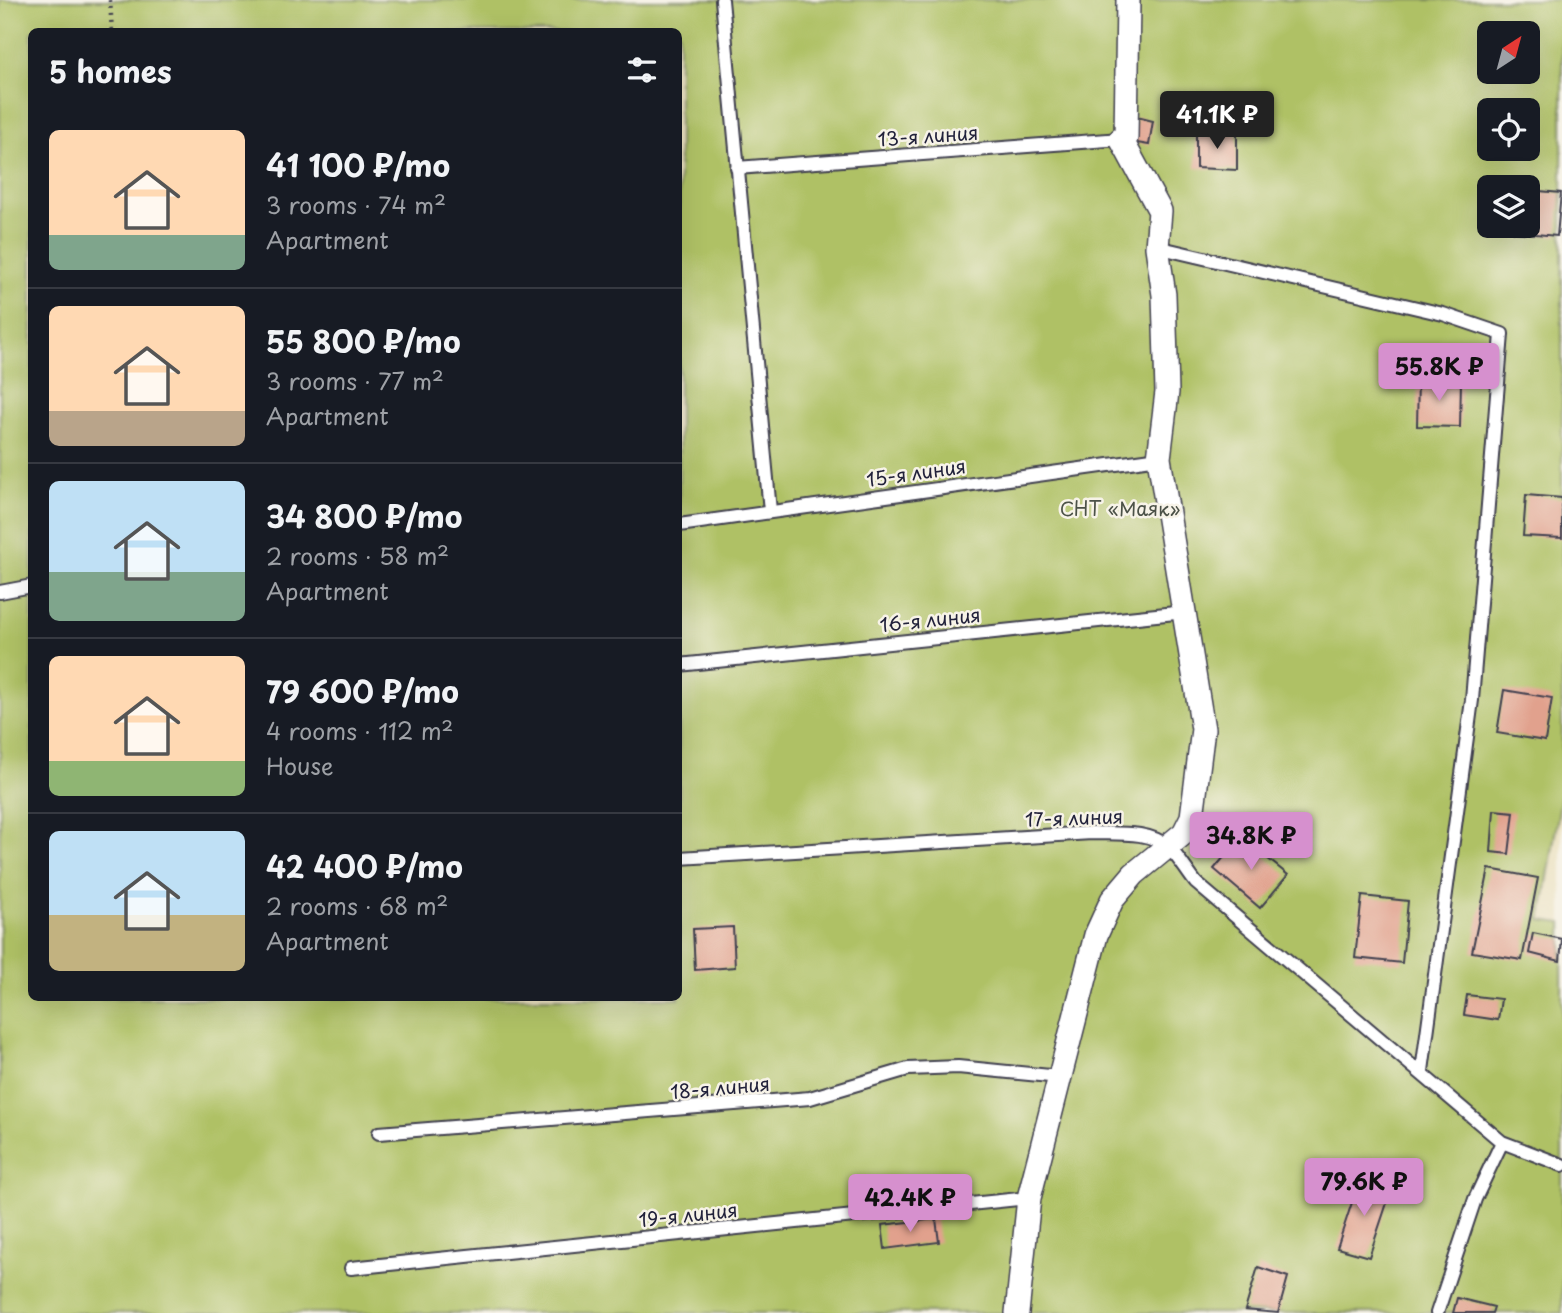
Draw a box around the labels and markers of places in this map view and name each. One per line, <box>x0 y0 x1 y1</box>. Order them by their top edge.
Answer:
pin: 41.1K ₽ <box>1152 92 1282 151</box>
pin: 55.8K ₽ <box>1374 344 1504 403</box>
pin: 34.8K ₽ <box>1186 812 1316 872</box>
pin: 79.6K ₽ <box>1299 1158 1429 1218</box>
pin: 42.4K ₽ <box>845 1174 975 1234</box>

